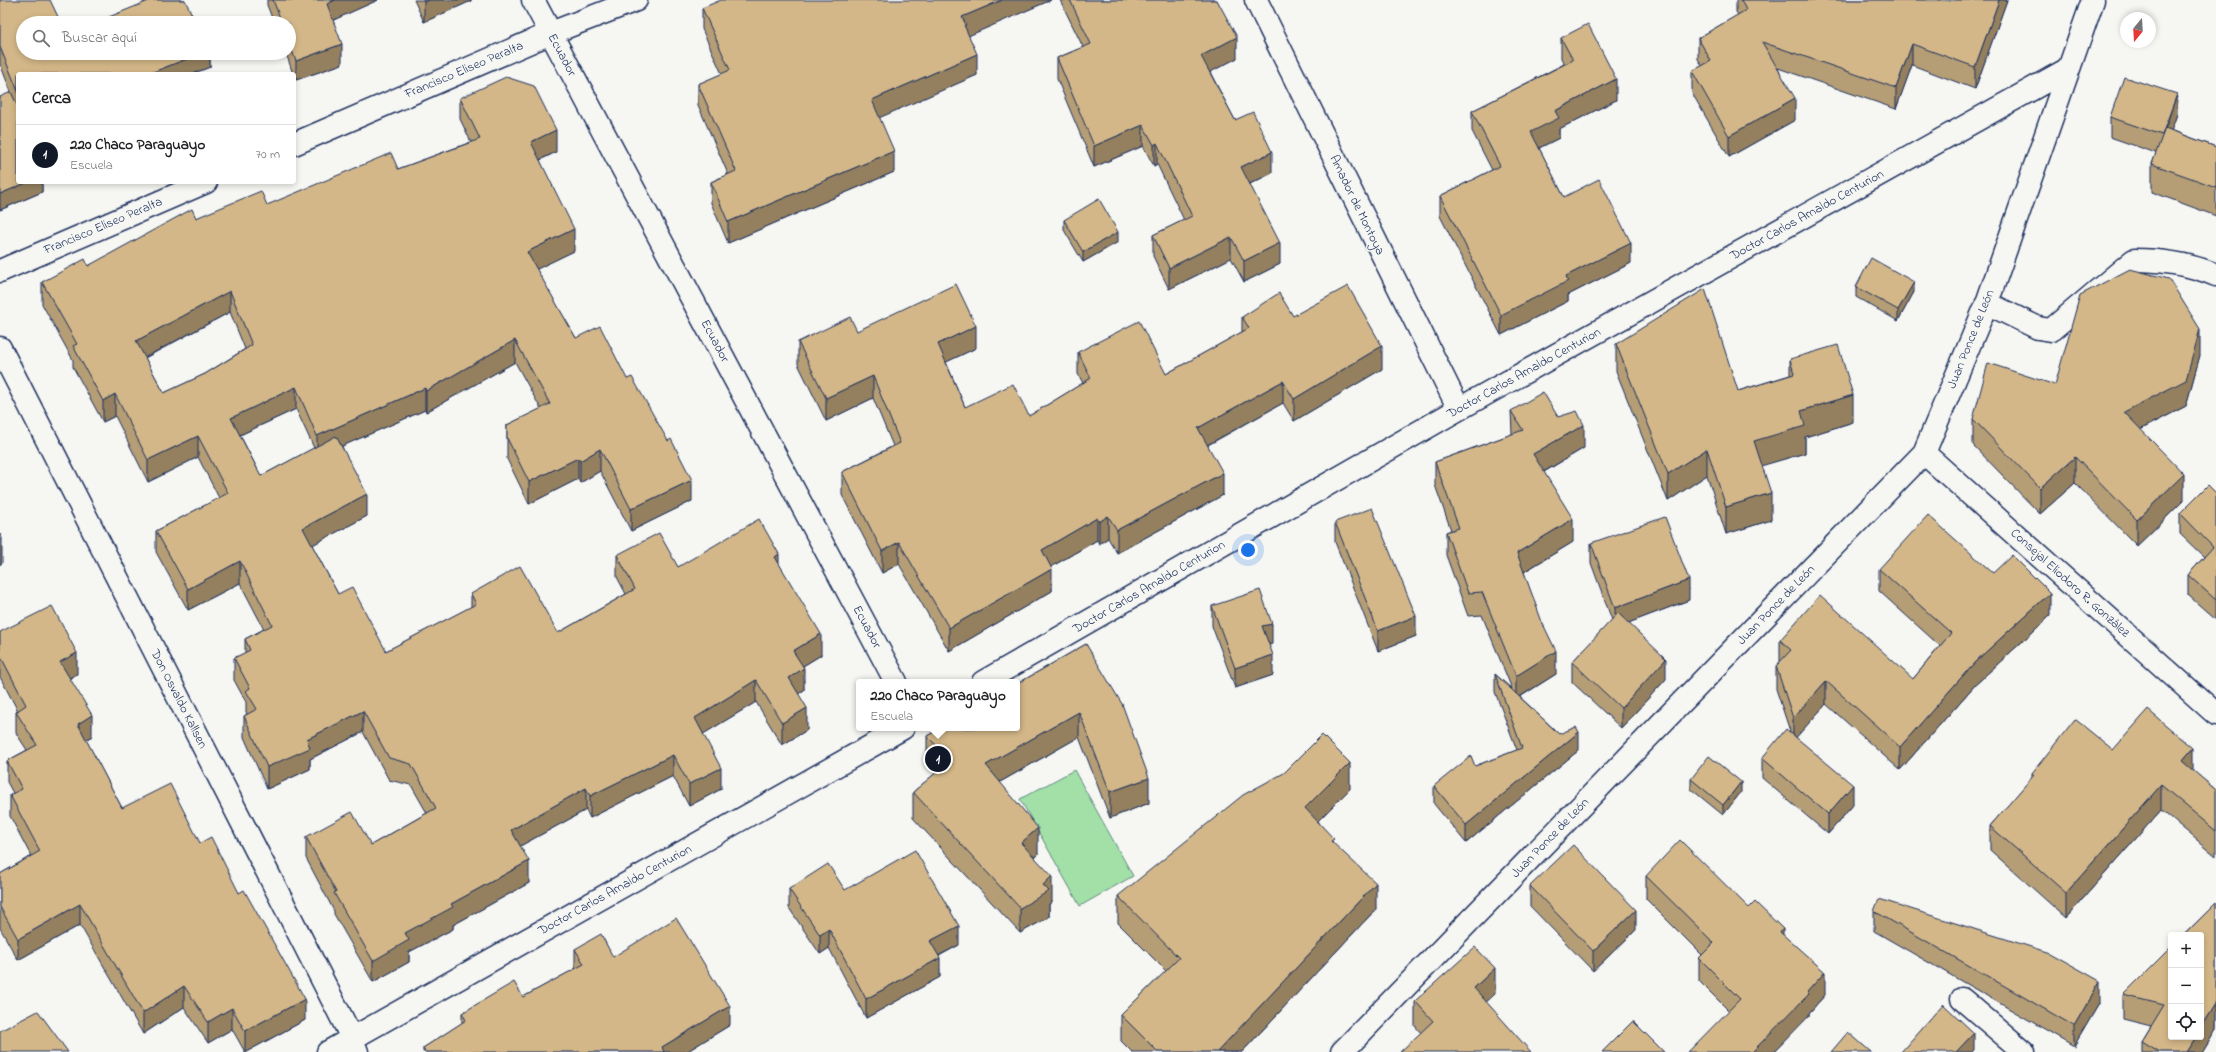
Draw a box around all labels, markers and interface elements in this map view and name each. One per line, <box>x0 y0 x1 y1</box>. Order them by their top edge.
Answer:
north arrow <box>2120 12 2156 48</box>
search box <box>16 16 296 60</box>
icon: search <box>30 27 52 49</box>
text: Buscar aquí <box>62 27 137 49</box>
street label: Ecuador <box>543 30 582 81</box>
street label: Francisco Eliseo Peralta <box>401 36 526 104</box>
text: Cerca <box>32 86 71 111</box>
text: 220 Chaco Paraguayo <box>70 134 205 156</box>
text: 1 <box>43 145 47 164</box>
text: 70 m <box>256 145 280 164</box>
street label: Amador de Montoya <box>1324 152 1389 259</box>
text: Escuela <box>70 156 113 175</box>
street label: Doctor Carlos Arnaldo Centurion <box>1726 165 1887 266</box>
street label: Francisco Eliseo Peralta <box>40 192 165 260</box>
street label: Juan Ponce de León <box>1942 287 2000 391</box>
street label: Ecuador <box>696 316 735 367</box>
street label: Doctor Carlos Arnaldo Centurion <box>1443 323 1604 424</box>
street label: Consejal Eliodoro R. González <box>2006 524 2134 642</box>
street label: Doctor Carlos Arnaldo Centurion <box>1068 535 1229 639</box>
your location <box>1238 540 1258 560</box>
street label: Juan Ponce de León <box>1733 561 1819 649</box>
street label: Ecuador <box>848 602 887 653</box>
street label: Don Osvaldo Kallsen <box>145 645 212 752</box>
popup <box>856 679 1020 731</box>
text: 220 Chaco Paraguayo <box>870 685 1006 707</box>
text: Escuela <box>870 707 913 726</box>
pin: 1 <box>925 744 951 774</box>
street label: Juan Ponce de León <box>1507 794 1593 882</box>
street label: Doctor Carlos Arnaldo Centurion <box>534 840 695 941</box>
map controls <box>2168 932 2204 1040</box>
button: + <box>2168 932 2204 968</box>
button: − <box>2168 968 2204 1004</box>
button: locate <box>2168 1004 2204 1040</box>

